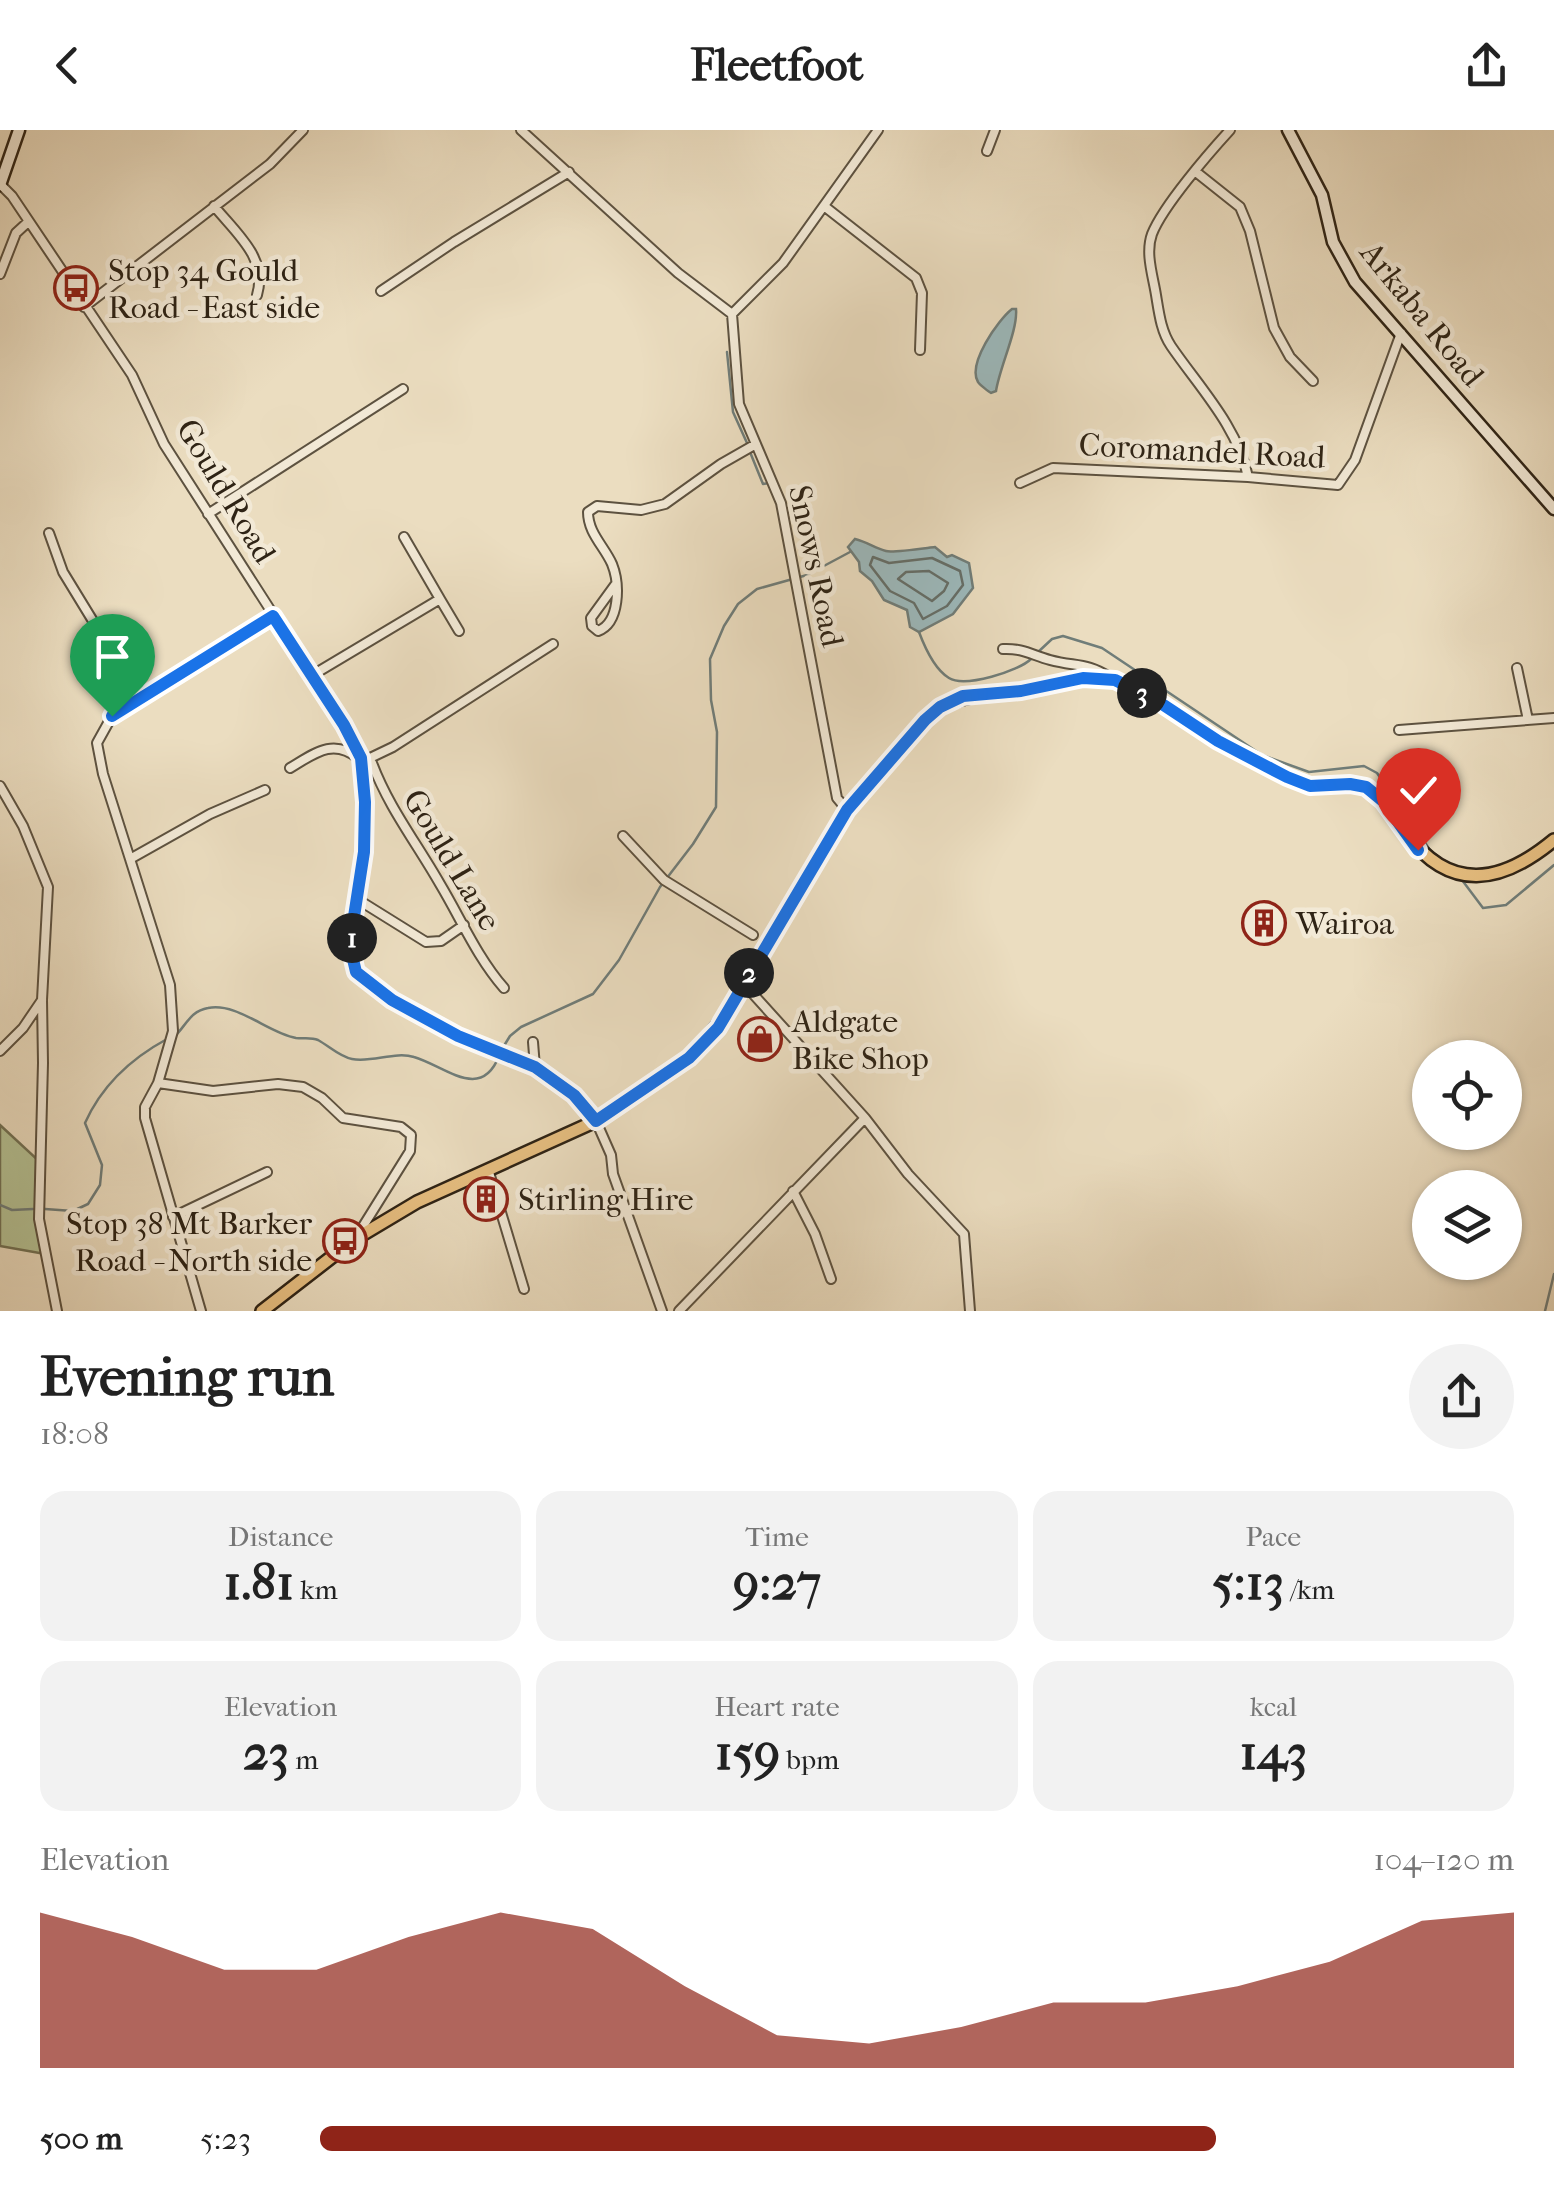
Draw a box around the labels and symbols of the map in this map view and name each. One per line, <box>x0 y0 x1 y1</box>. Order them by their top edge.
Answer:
street label: Arkaba Road <box>1351 233 1492 394</box>
place label: Stop 34 Gould Road - East side <box>108 252 320 326</box>
bus stop icon: Stop 34 Gould Road - East side <box>53 265 99 311</box>
street label: Gould Road <box>169 413 284 570</box>
street label: Coromandel Road <box>1078 426 1327 476</box>
street label: Snows Road <box>781 482 851 651</box>
pin <box>70 614 155 717</box>
pin: 3 <box>1117 668 1167 718</box>
pin <box>1376 748 1461 851</box>
street label: Gould Lane <box>395 783 509 937</box>
building icon: Wairoa <box>1241 900 1287 946</box>
place label: Wairoa <box>1295 905 1395 942</box>
pin: 1 <box>327 913 377 963</box>
pin: 2 <box>724 948 774 998</box>
place label: Aldgate Bike Shop <box>790 1003 929 1077</box>
shop icon: Aldgate Bike Shop <box>737 1016 783 1062</box>
building icon: Stirling Hire <box>463 1176 509 1222</box>
place label: Stirling Hire <box>518 1181 694 1218</box>
place label: Stop 38 Mt Barker Road - North side <box>66 1205 312 1279</box>
bus stop icon: Stop 38 Mt Barker Road - North side <box>322 1218 368 1264</box>

